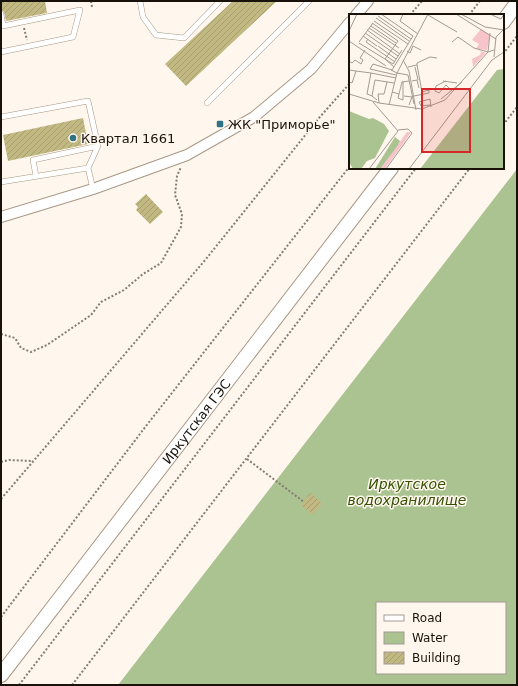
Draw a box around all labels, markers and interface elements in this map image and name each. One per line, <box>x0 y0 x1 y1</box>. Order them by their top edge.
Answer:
inset map <box>349 14 504 169</box>
place label: ЖК "Приморье" <box>228 117 335 132</box>
marker: ЖК "Приморье" <box>215 119 225 129</box>
place label: Квартал 1661 <box>81 131 175 146</box>
marker: Квартал 1661 <box>68 133 78 143</box>
street label: Иркутская ГЭС <box>159 377 234 467</box>
water label: Иркутское водохранилище <box>348 476 466 508</box>
legend <box>376 602 506 674</box>
text: Road <box>412 611 442 625</box>
text: Water <box>412 631 448 645</box>
text: Building <box>412 651 461 665</box>

